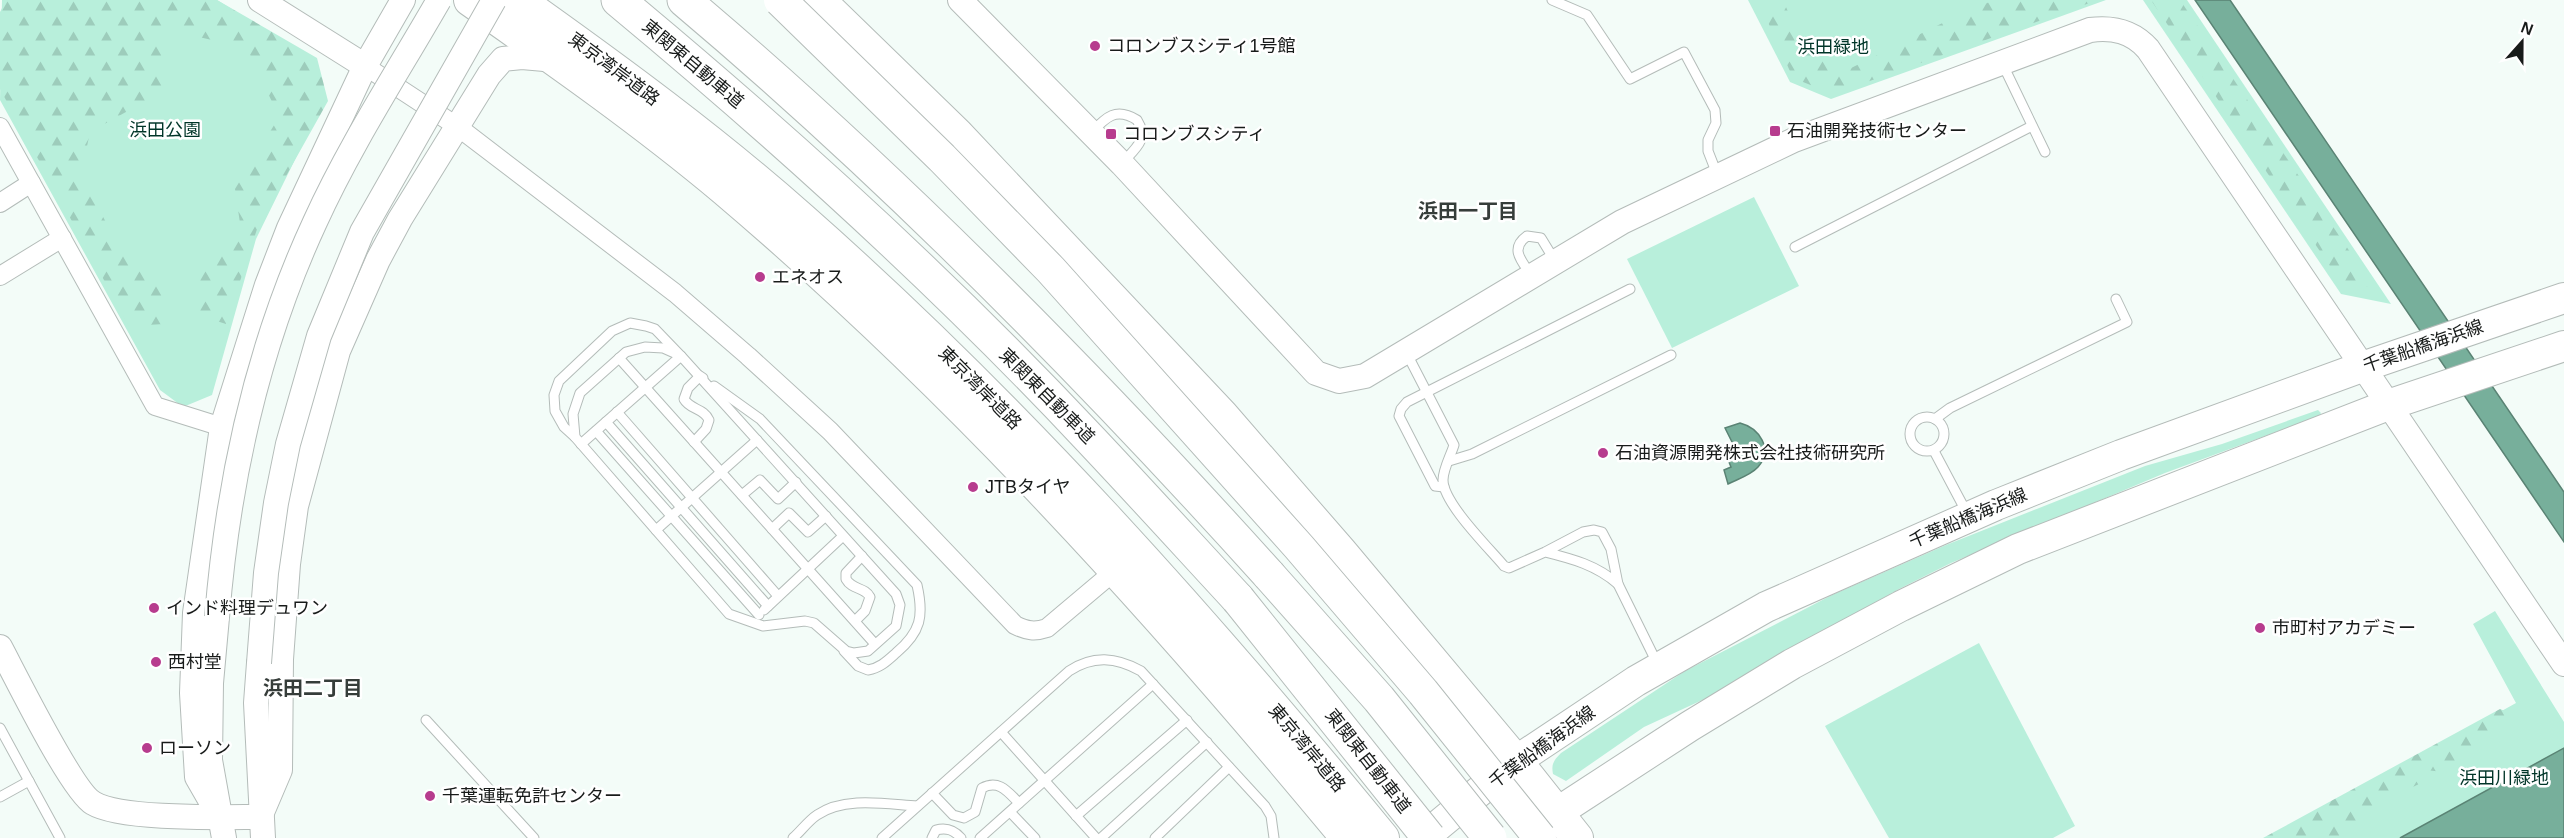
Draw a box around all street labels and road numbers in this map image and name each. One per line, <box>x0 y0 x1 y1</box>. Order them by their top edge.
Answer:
street label: 東関東自動車道 <box>638 16 748 112</box>
street label: 東京湾岸道路 <box>565 29 663 109</box>
street label: 千葉船橋海浜線 <box>2360 316 2486 376</box>
street label: 東京湾岸道路 <box>935 343 1025 433</box>
street label: 東関東自動車道 <box>995 344 1099 448</box>
street label: 千葉船橋海浜線 <box>1906 484 2030 552</box>
street label: 東京湾岸道路 <box>1265 700 1349 796</box>
street label: 千葉船橋海浜線 <box>1485 702 1599 792</box>
street label: 東関東自動車道 <box>1321 705 1415 817</box>

